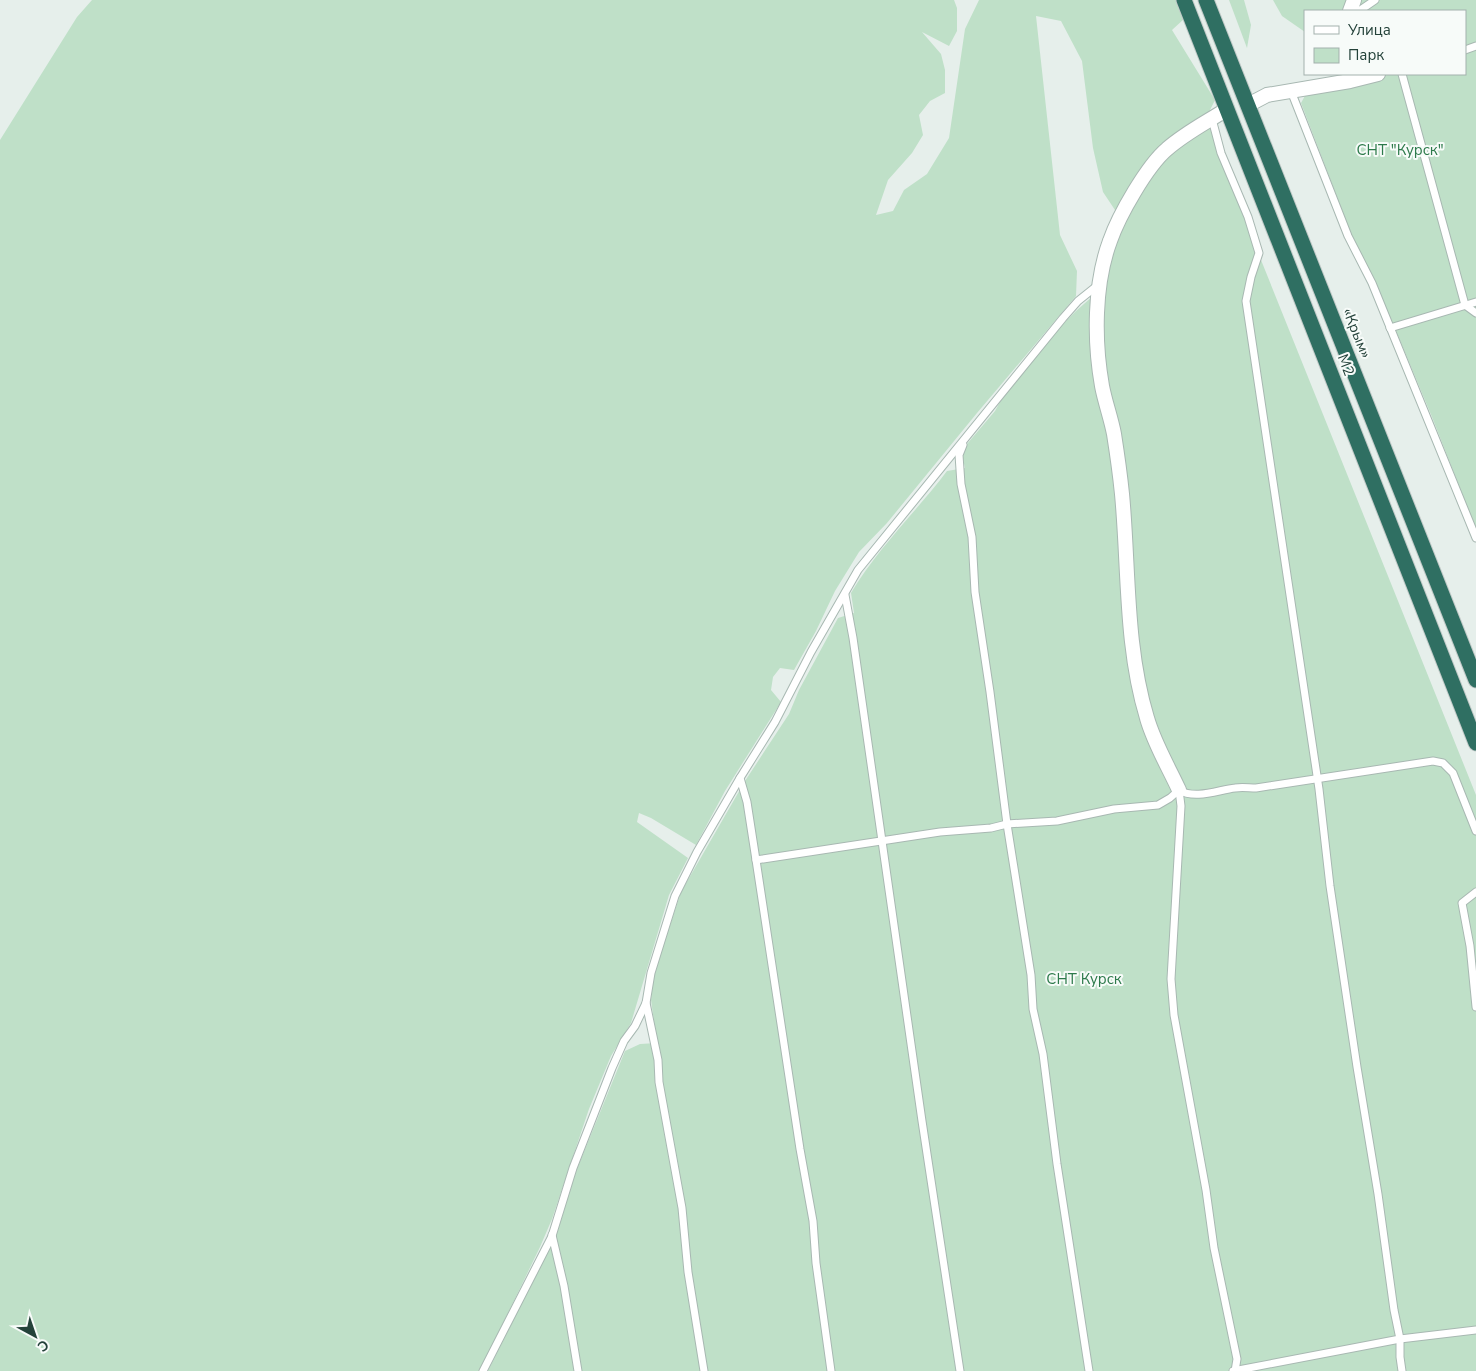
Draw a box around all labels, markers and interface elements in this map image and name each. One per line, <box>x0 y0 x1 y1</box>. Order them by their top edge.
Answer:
legend <box>1304 10 1466 75</box>
text: Улица <box>1347 20 1391 40</box>
text: Парк <box>1348 45 1384 65</box>
park label: СНТ "Курск" <box>1356 140 1444 160</box>
street label: «Крым» <box>1338 305 1376 361</box>
street label: М2 <box>1333 351 1359 379</box>
park label: СНТ Курск <box>1046 969 1122 989</box>
north arrow <box>10 1311 60 1361</box>
text: С <box>33 1335 53 1356</box>

